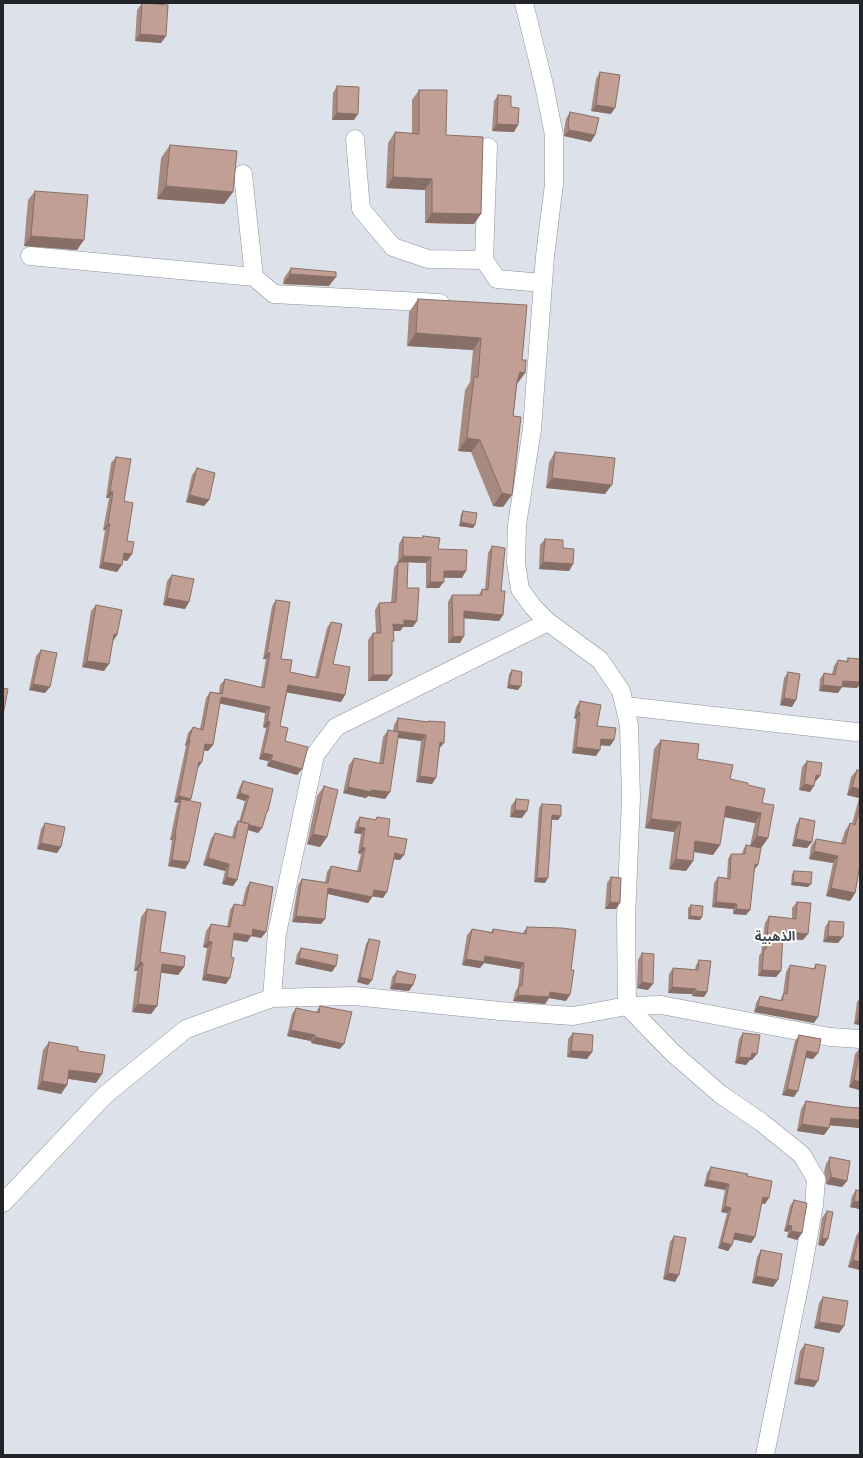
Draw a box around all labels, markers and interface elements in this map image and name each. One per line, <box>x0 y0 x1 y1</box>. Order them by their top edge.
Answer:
district label: الذهبية <box>755 929 795 945</box>

